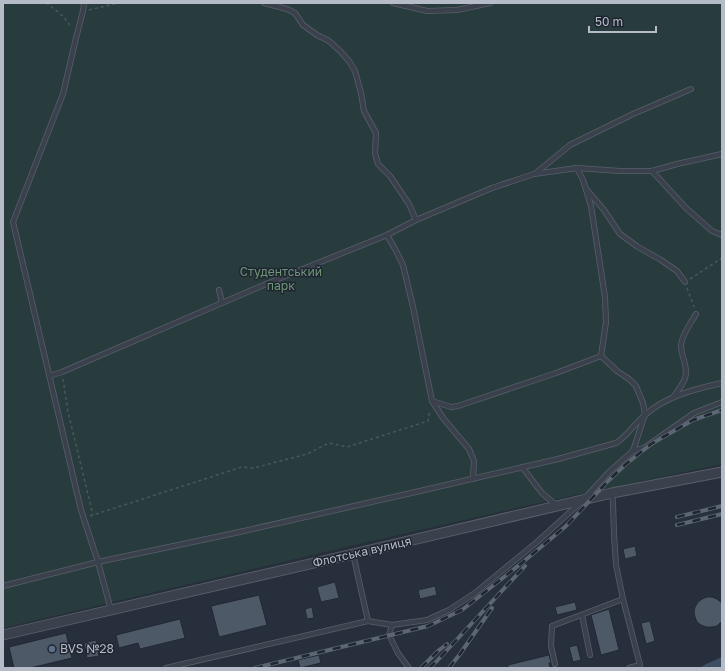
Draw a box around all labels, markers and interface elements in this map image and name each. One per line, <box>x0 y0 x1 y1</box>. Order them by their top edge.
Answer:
scale bar <box>589 8 656 34</box>
text: 50 m <box>595 14 623 29</box>
park label: Студентський парк <box>240 264 322 293</box>
street label: Флотська вулиця <box>311 533 413 570</box>
place label: BVS №28 <box>60 641 114 656</box>
marker: BVS №28 <box>47 644 57 654</box>

